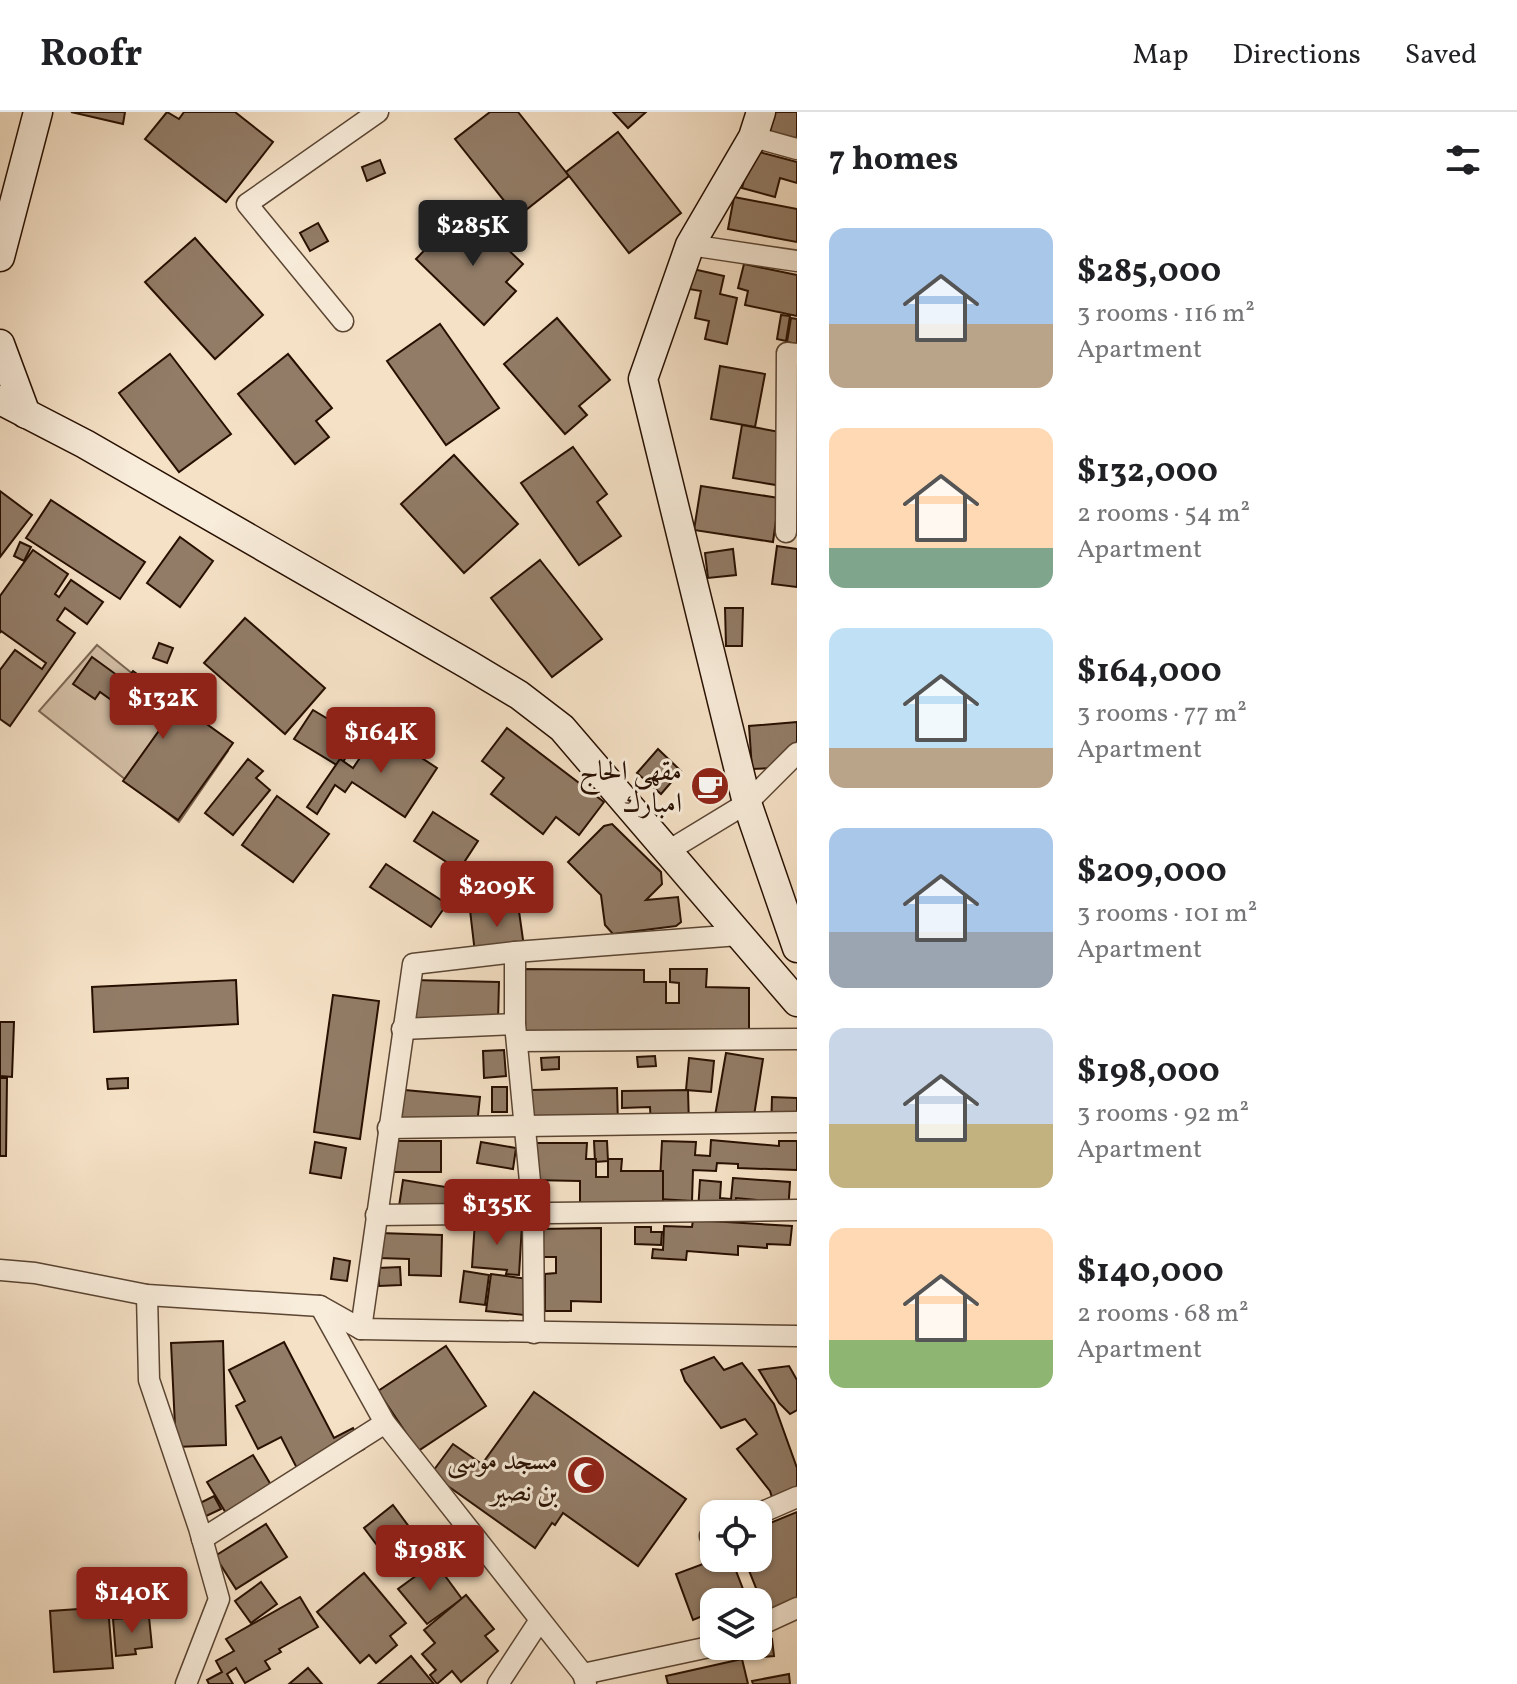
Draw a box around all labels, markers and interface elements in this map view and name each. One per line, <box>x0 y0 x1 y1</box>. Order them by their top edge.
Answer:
text: Roofr <box>40 29 142 82</box>
text: Map <box>1133 36 1189 75</box>
text: Directions <box>1233 36 1361 75</box>
text: Saved <box>1405 36 1477 75</box>
text: 7 homes <box>829 137 958 184</box>
icon: filters <box>1441 138 1485 182</box>
pin: $285K <box>417 200 529 268</box>
text: $285K <box>437 208 510 244</box>
text: $285,000 <box>1077 249 1221 296</box>
icon: home <box>893 260 989 356</box>
text: 3 rooms · 116 m² <box>1077 296 1255 332</box>
text: Apartment <box>1077 332 1202 368</box>
text: $132,000 <box>1077 449 1218 496</box>
icon: home <box>893 460 989 556</box>
text: 2 rooms · 54 m² <box>1077 496 1250 532</box>
text: Apartment <box>1077 532 1202 568</box>
text: $164,000 <box>1077 649 1222 696</box>
icon: home <box>893 660 989 756</box>
pin: $132K <box>107 673 219 741</box>
text: $132K <box>128 681 198 717</box>
text: 3 rooms · 77 m² <box>1077 696 1247 732</box>
pin: $164K <box>325 707 437 775</box>
text: $164K <box>344 715 418 751</box>
text: Apartment <box>1077 732 1202 768</box>
place label: مقهى الحاج امبارك <box>579 753 682 824</box>
cafe icon: مقهى الحاج امبارك <box>689 765 731 807</box>
text: $209,000 <box>1077 849 1227 896</box>
icon: home <box>893 860 989 956</box>
pin: $209K <box>441 861 553 929</box>
text: $209K <box>458 869 536 905</box>
text: 3 rooms · 101 m² <box>1077 896 1257 932</box>
text: Apartment <box>1077 932 1202 968</box>
text: $198,000 <box>1077 1049 1220 1096</box>
icon: home <box>893 1060 989 1156</box>
text: 3 rooms · 92 m² <box>1077 1096 1249 1132</box>
text: Apartment <box>1077 1132 1202 1168</box>
pin: $135K <box>441 1179 553 1247</box>
text: $135K <box>462 1187 532 1223</box>
text: $140,000 <box>1077 1249 1224 1296</box>
icon: home <box>893 1260 989 1356</box>
text: 2 rooms · 68 m² <box>1077 1296 1249 1332</box>
text: Apartment <box>1077 1332 1202 1368</box>
place label: مسجد موسى بن نصير <box>447 1442 558 1513</box>
mosque icon: مسجد موسى بن نصير <box>565 1454 607 1496</box>
map controls <box>700 1500 772 1660</box>
button: locate <box>700 1500 772 1572</box>
pin: $198K <box>374 1525 486 1593</box>
text: $198K <box>394 1533 466 1569</box>
pin: $140K <box>76 1567 188 1635</box>
text: $140K <box>94 1575 170 1611</box>
button: layers <box>700 1588 772 1660</box>

